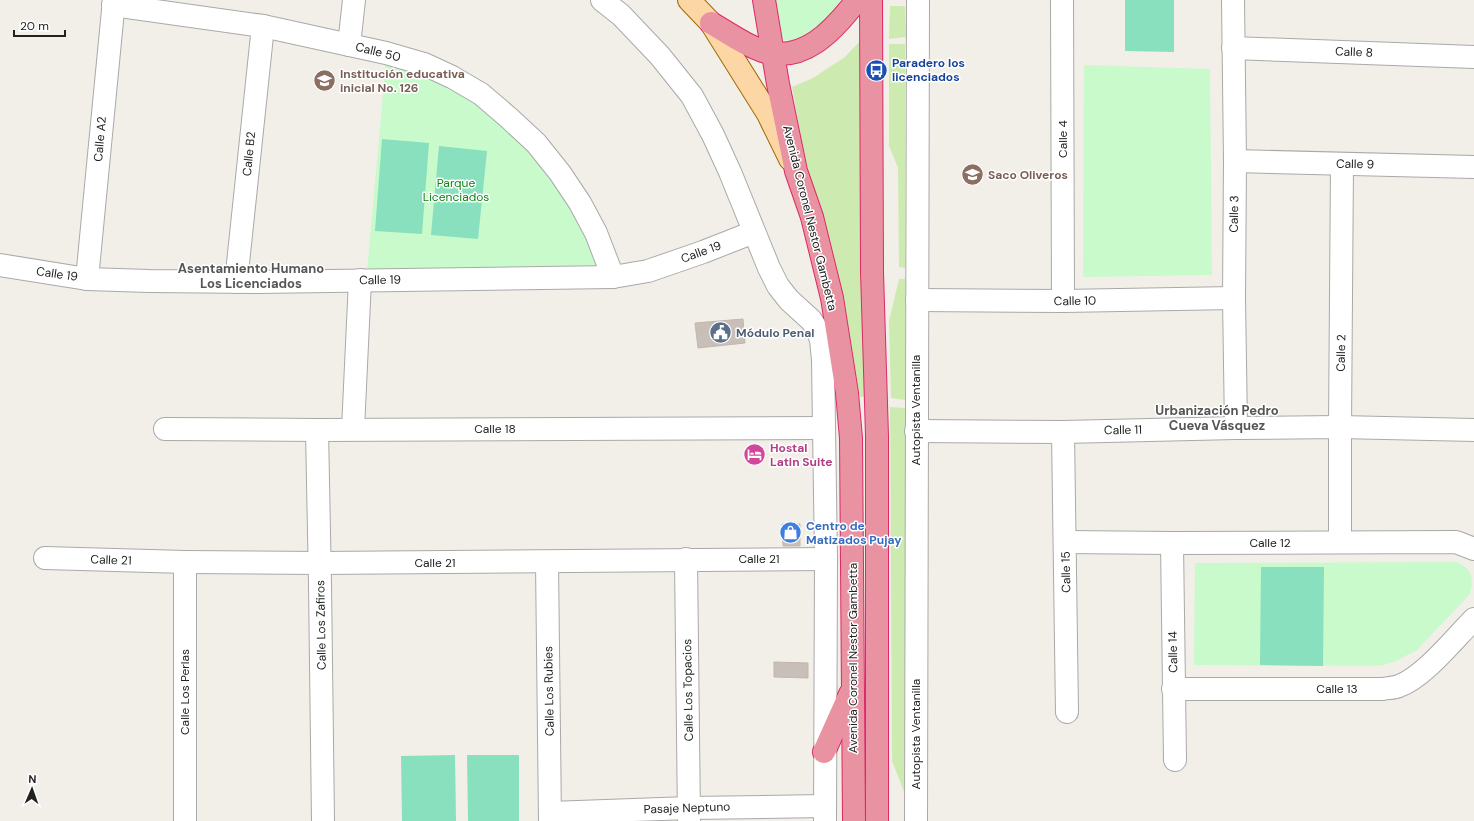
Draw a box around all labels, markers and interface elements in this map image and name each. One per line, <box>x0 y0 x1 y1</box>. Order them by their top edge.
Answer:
scale bar <box>14 12 65 38</box>
text: 20 m <box>20 18 49 34</box>
street label: Calle 50 <box>354 39 402 65</box>
street label: Calle 8 <box>1335 43 1373 61</box>
place label: Paradero los licenciados <box>892 55 965 85</box>
bus stop icon: Paradero los licenciados <box>864 57 890 83</box>
place label: Institución educativa inicial No. 126 <box>340 66 465 96</box>
school or university icon: Institución educativa inicial No. 126 <box>311 68 337 94</box>
street label: Calle A2 <box>90 116 110 162</box>
street label: Calle 4 <box>1055 120 1071 158</box>
street label: Avenida Coronel Nestor Gambetta <box>779 124 841 312</box>
street label: Calle B2 <box>239 131 259 177</box>
street label: Calle 9 <box>1336 156 1374 172</box>
school or university icon: Saco Oliveros <box>960 162 986 188</box>
place label: Saco Oliveros <box>988 167 1068 183</box>
park label: Parque Licenciados <box>423 175 489 205</box>
street label: Calle 3 <box>1226 195 1242 233</box>
street label: Calle 19 <box>679 237 723 267</box>
district label: Asentamiento Humano Los Licenciados <box>178 260 324 292</box>
street label: Calle 19 <box>35 263 79 285</box>
street label: Calle 19 <box>359 272 401 288</box>
street label: Calle 10 <box>1054 293 1096 309</box>
public building icon: Módulo Penal <box>707 320 733 346</box>
place label: Módulo Penal <box>736 325 814 341</box>
street label: Calle 2 <box>1333 334 1349 372</box>
street label: Autopista Ventanilla <box>908 355 924 465</box>
district label: Urbanización Pedro Cueva Vásquez <box>1155 402 1279 434</box>
street label: Calle 18 <box>474 421 516 437</box>
street label: Calle 11 <box>1104 422 1142 438</box>
place label: Hostal Latin Suite <box>770 440 833 470</box>
hotel icon: Hostal Latin Suite <box>741 442 767 468</box>
place label: Centro de Matizados Pujay <box>806 518 902 548</box>
shop icon: Centro de Matizados Pujay <box>778 520 804 546</box>
street label: Calle 12 <box>1249 535 1291 551</box>
street label: Calle 21 <box>90 551 132 569</box>
street label: Calle 21 <box>738 551 780 567</box>
street label: Calle 15 <box>1058 551 1074 593</box>
street label: Calle 21 <box>414 555 456 571</box>
street label: Avenida Coronel Nestor Gambetta <box>845 563 861 753</box>
street label: Calle Los Zafiros <box>312 580 330 670</box>
street label: Calle 14 <box>1165 631 1181 673</box>
street label: Calle Los Topacios <box>679 639 697 741</box>
street label: Calle Los Rubies <box>540 646 558 736</box>
street label: Calle Los Perlas <box>177 649 193 735</box>
street label: Autopista Ventanilla <box>908 679 924 789</box>
street label: Calle 13 <box>1316 681 1358 697</box>
north arrow <box>12 769 52 809</box>
text: N <box>28 772 37 786</box>
street label: Pasaje Neptuno <box>643 798 731 818</box>

